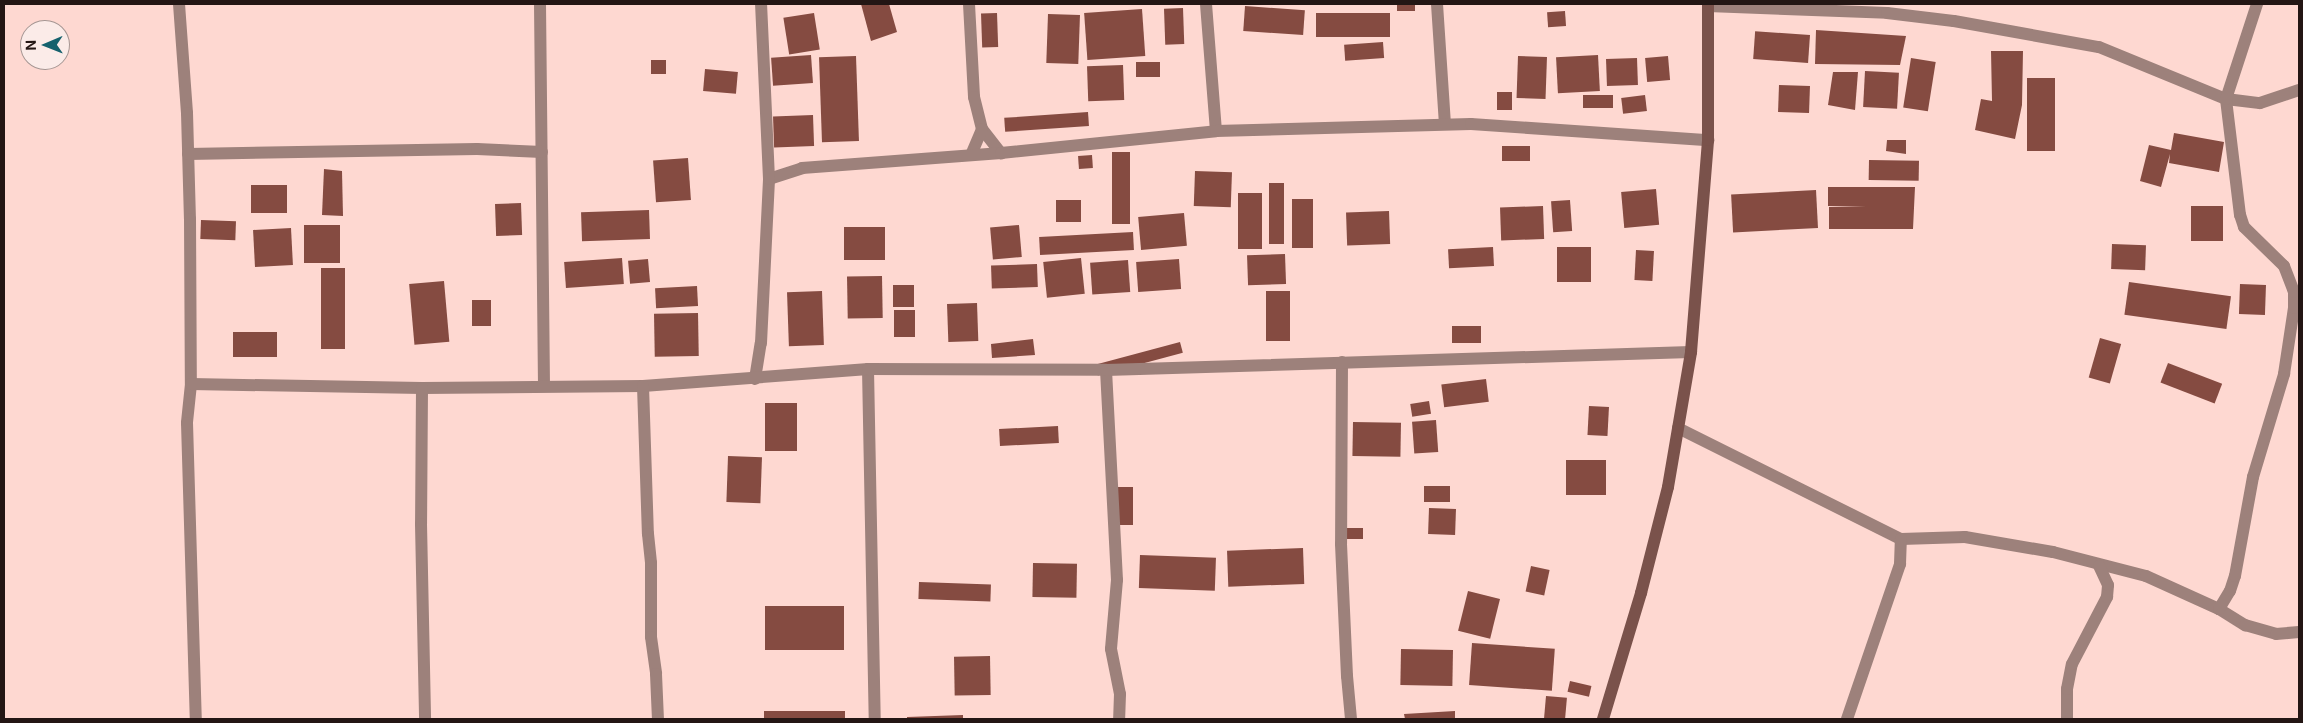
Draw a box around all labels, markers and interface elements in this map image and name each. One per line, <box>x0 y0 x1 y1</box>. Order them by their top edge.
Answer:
north arrow <box>20 20 70 70</box>
text: N <box>22 40 39 51</box>

